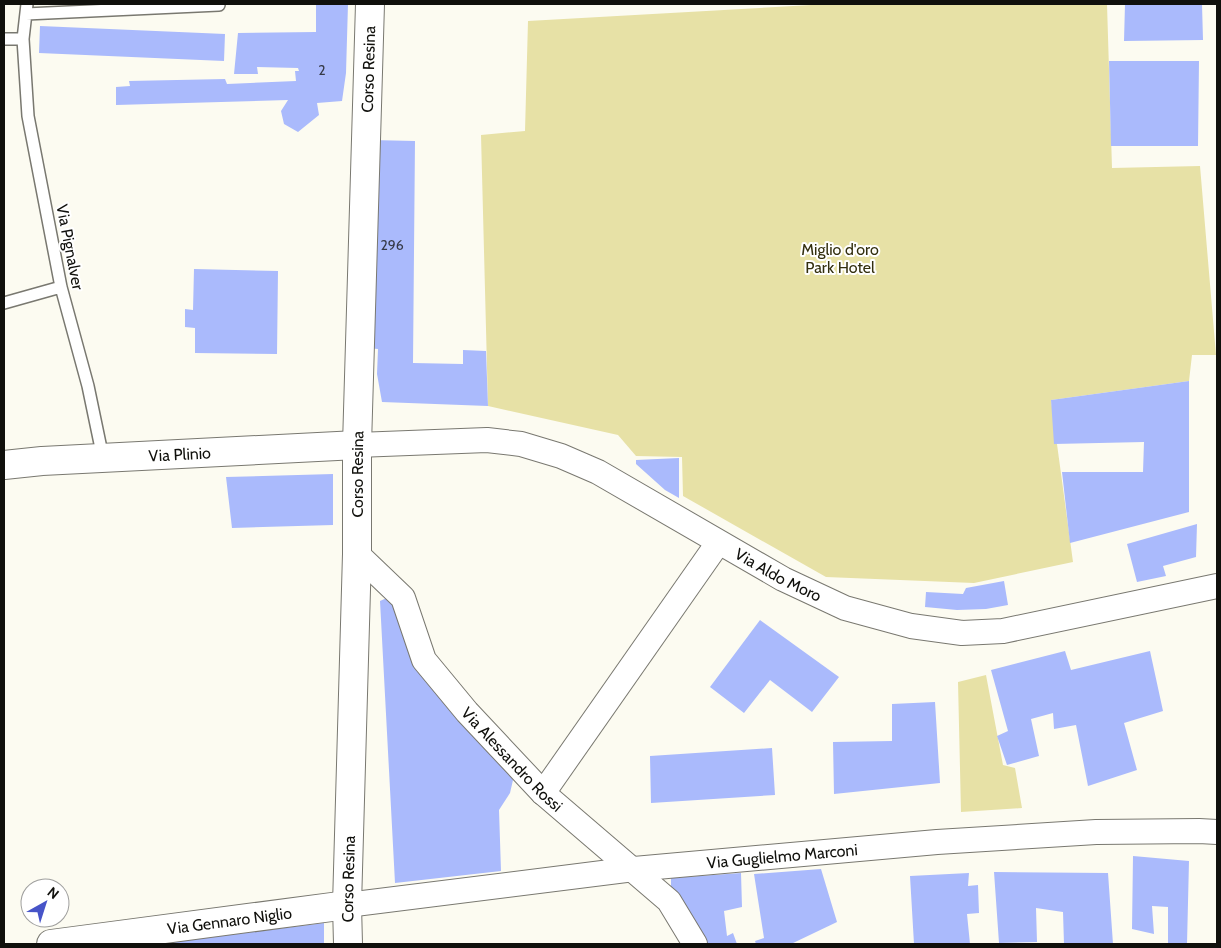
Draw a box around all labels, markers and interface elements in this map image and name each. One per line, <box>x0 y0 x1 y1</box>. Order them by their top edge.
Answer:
street label: Corso Resina <box>357 25 379 113</box>
house number: 2 <box>318 61 326 79</box>
street label: Via Pignalver <box>52 203 88 292</box>
house number: 296 <box>380 236 404 254</box>
park label: Miglio d'oro Park Hotel <box>801 240 879 277</box>
street label: Corso Resina <box>347 430 367 518</box>
street label: Via Plinio <box>148 443 212 465</box>
street label: Via Aldo Moro <box>732 544 825 605</box>
street label: Via Alessandro Rossi <box>458 703 567 815</box>
street label: Corso Resina <box>337 835 358 923</box>
street label: Via Guglielmo Marconi <box>706 840 859 872</box>
north arrow <box>20 878 70 928</box>
text: N <box>44 883 63 903</box>
street label: Via Gennaro Niglio <box>166 903 293 938</box>

